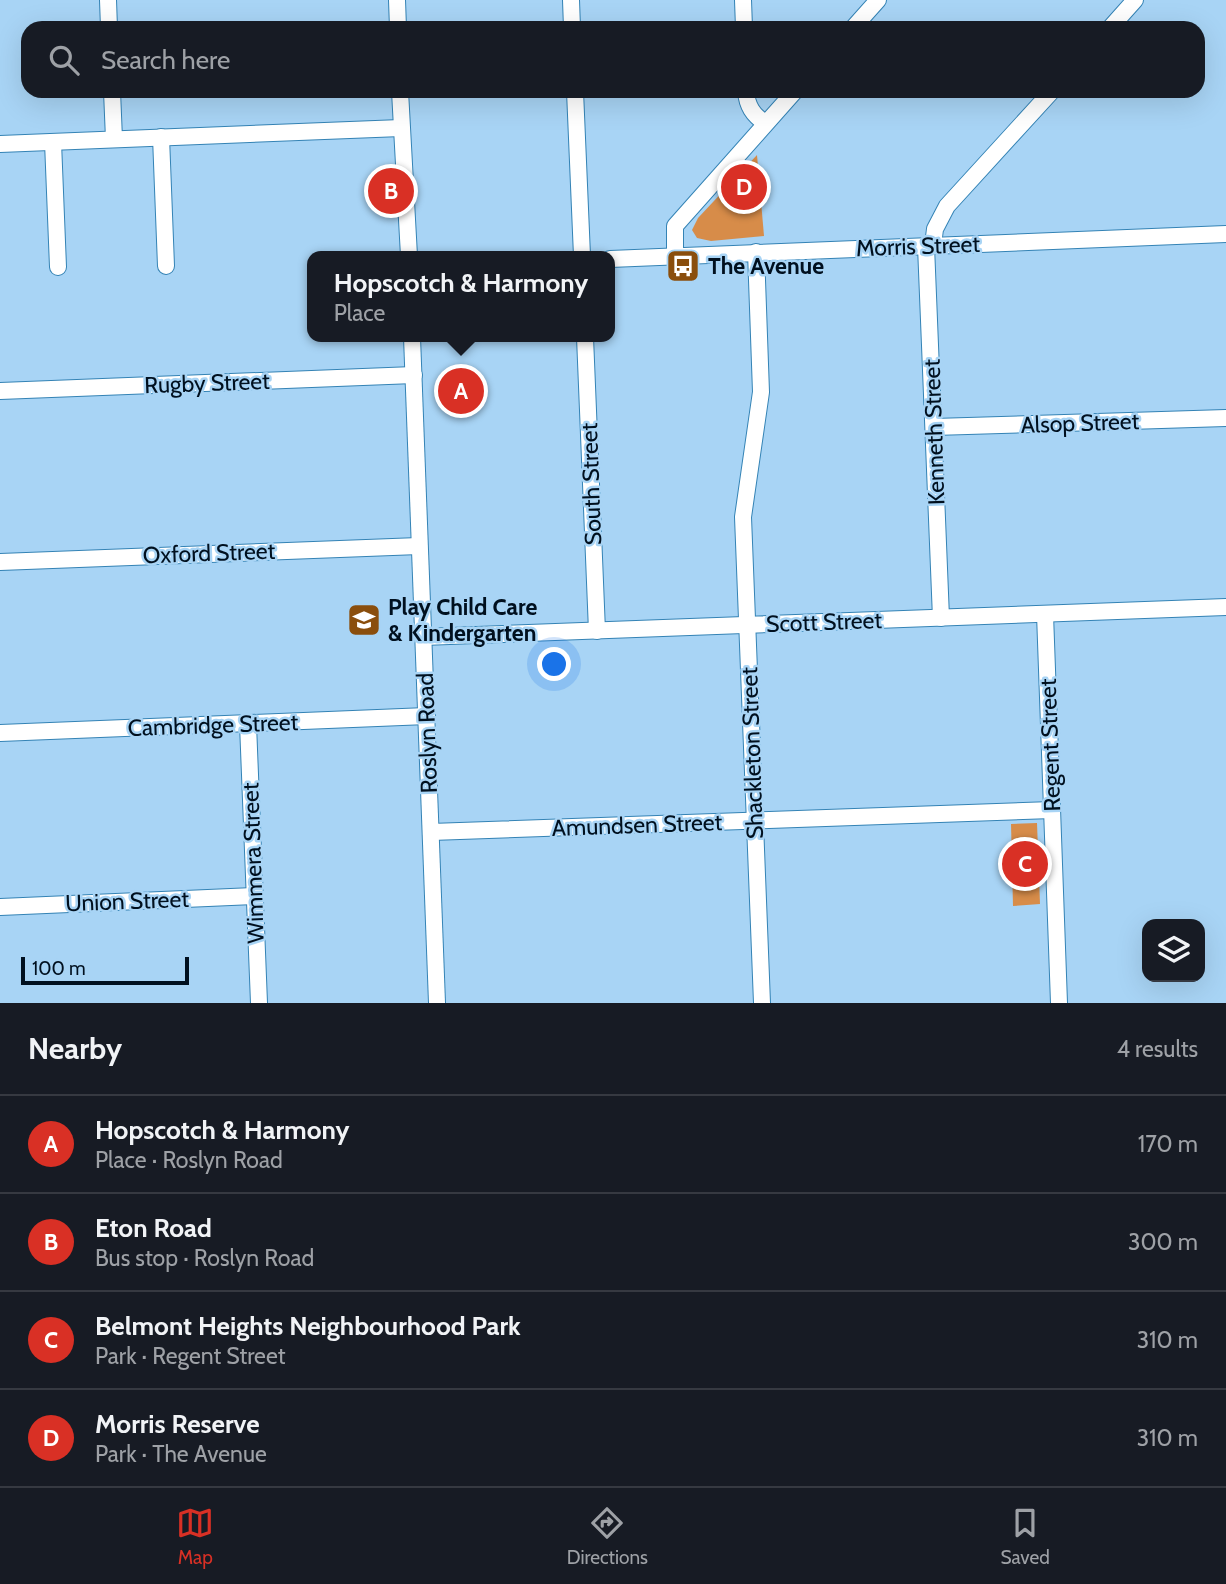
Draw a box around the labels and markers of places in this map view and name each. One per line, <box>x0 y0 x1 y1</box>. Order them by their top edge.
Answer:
pin: D <box>721 161 767 213</box>
pin: B <box>368 165 414 217</box>
bus stop icon: The Avenue <box>664 247 702 285</box>
place label: The Avenue <box>708 252 824 280</box>
pin: A <box>438 365 484 417</box>
place label: Play Child Care & Kindergarten <box>388 593 537 647</box>
school or university icon: Play Child Care & Kindergarten <box>345 601 383 639</box>
pin: C <box>1002 838 1048 890</box>

